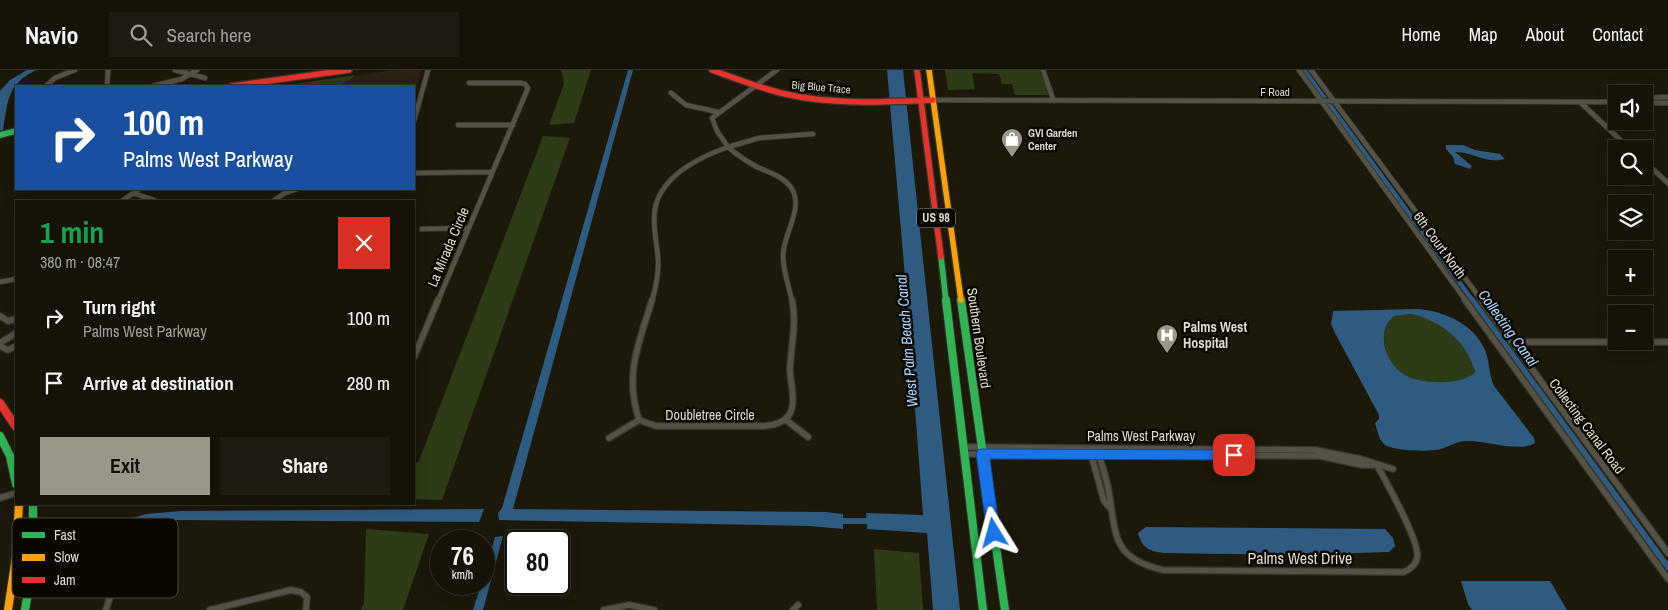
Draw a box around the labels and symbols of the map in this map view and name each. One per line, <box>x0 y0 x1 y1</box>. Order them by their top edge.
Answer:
street label: Big Blue Trace <box>791 77 851 97</box>
street label: F Road <box>1260 85 1290 99</box>
place label: GVI Garden Center <box>1028 126 1078 153</box>
shop icon: GVI Garden Center <box>1000 127 1024 158</box>
street label: La Mirada Circle <box>423 204 473 290</box>
road number: US 98 <box>917 208 955 228</box>
street label: 6th Court North <box>1410 208 1470 282</box>
water label: West Palm Beach Canal <box>890 274 923 408</box>
water label: Collecting Canal <box>1473 285 1544 371</box>
street label: Southern Boulevard <box>963 286 995 390</box>
place label: Palms West Hospital <box>1183 318 1247 352</box>
hospital icon: Palms West Hospital <box>1155 323 1179 354</box>
street label: Collecting Canal Road <box>1545 375 1629 477</box>
street label: Doubletree Circle <box>665 406 755 424</box>
street label: Palms West Parkway <box>1087 427 1195 445</box>
pin <box>1213 434 1255 476</box>
position arrow <box>967 506 1019 558</box>
legend <box>12 518 178 598</box>
text: Fast <box>54 526 76 544</box>
speed limit sign: 80 <box>505 530 570 595</box>
street label: Palms West Drive <box>1248 547 1352 569</box>
text: Slow <box>54 548 80 566</box>
text: Jam <box>54 571 76 589</box>

